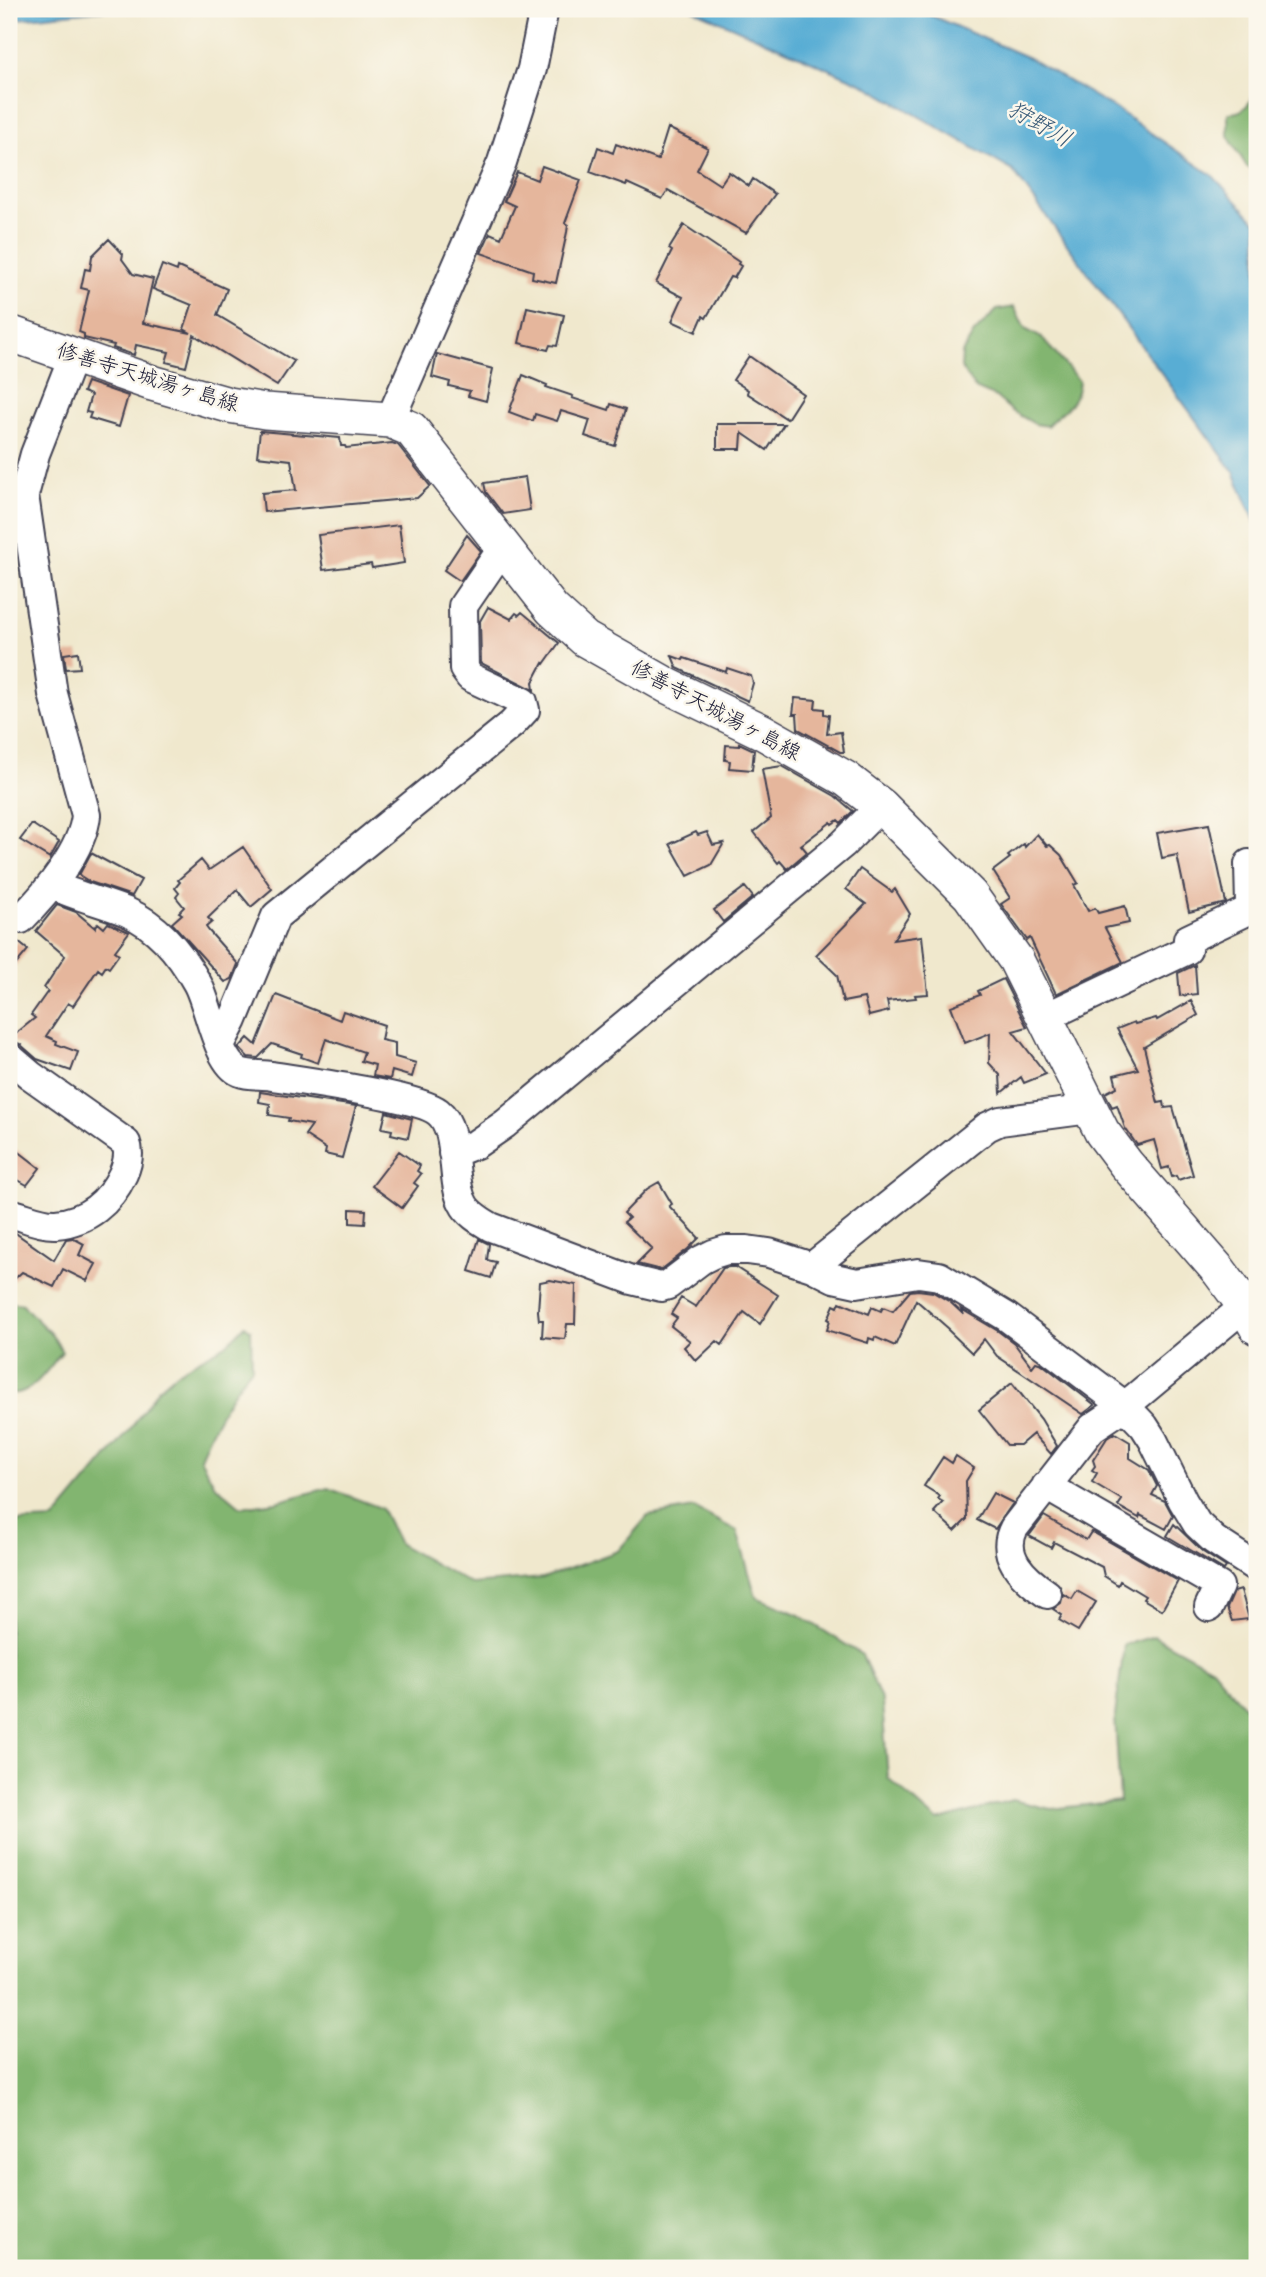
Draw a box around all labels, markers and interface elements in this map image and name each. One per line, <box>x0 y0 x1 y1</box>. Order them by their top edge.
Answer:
water label: 狩野川 <box>1000 89 1080 159</box>
street label: 修善寺天城湯ヶ島線 <box>52 331 244 423</box>
street label: 修善寺天城湯ヶ島線 <box>624 649 808 771</box>

